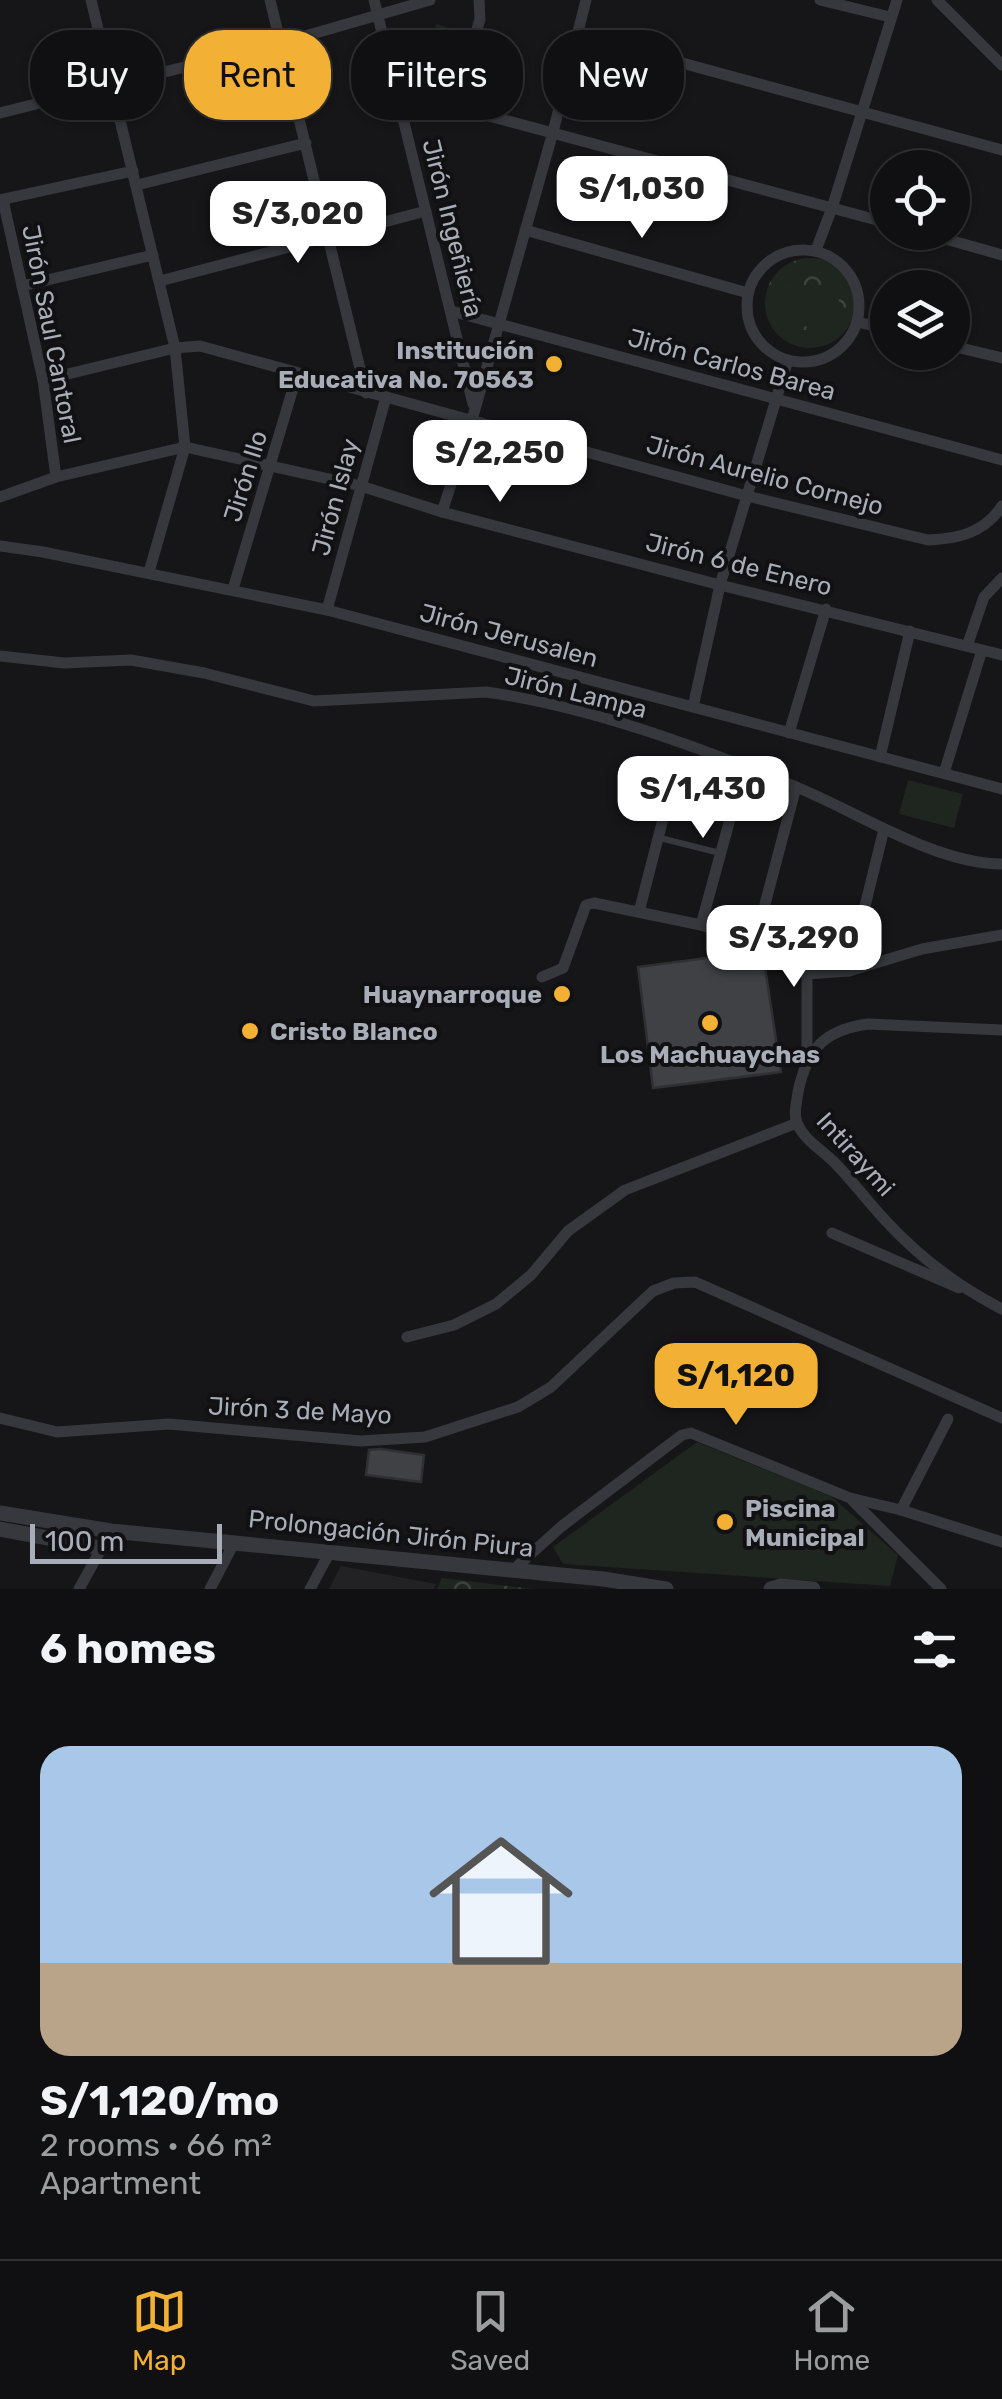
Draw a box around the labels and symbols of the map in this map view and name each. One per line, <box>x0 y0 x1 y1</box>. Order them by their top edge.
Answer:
street label: Jirón Ingeñiería <box>416 136 489 320</box>
pin: S/1,030 <box>550 156 734 241</box>
pin: S/3,020 <box>206 181 390 266</box>
street label: Jirón Saul Cantoral <box>16 222 87 446</box>
street label: Jirón Carlos Barea <box>625 323 839 406</box>
place label: Institución Educativa No. 70563 <box>278 336 534 394</box>
marker: Institución Educativa No. 70563 <box>543 353 565 375</box>
pin: S/2,250 <box>408 420 592 505</box>
street label: Jirón Ilo <box>218 427 273 525</box>
street label: Jirón Aurelio Cornejo <box>643 430 886 521</box>
street label: Jirón Islay <box>306 435 365 559</box>
street label: Jirón 6 de Enero <box>643 527 835 602</box>
street label: Jirón Jerusalen <box>417 598 601 673</box>
street label: Jirón Lampa <box>502 661 650 724</box>
pin: S/1,430 <box>611 756 795 841</box>
pin: S/3,290 <box>702 905 886 990</box>
place label: Huaynarroque <box>363 980 542 1009</box>
marker: Huaynarroque <box>551 983 573 1005</box>
marker: Los Machuaychas <box>699 1012 721 1034</box>
place label: Cristo Blanco <box>270 1017 438 1046</box>
marker: Cristo Blanco <box>239 1020 261 1042</box>
place label: Los Machuaychas <box>600 1040 820 1069</box>
street label: Intiraymi <box>811 1107 901 1202</box>
pin: S/1,120 <box>644 1343 828 1428</box>
street label: Jirón 3 de Mayo <box>207 1391 393 1430</box>
place label: Piscina Municipal <box>745 1494 865 1552</box>
street label: Prolongación Jirón Piura <box>247 1504 535 1563</box>
marker: Piscina Municipal <box>714 1511 736 1533</box>
scale bar <box>30 1519 222 1564</box>

